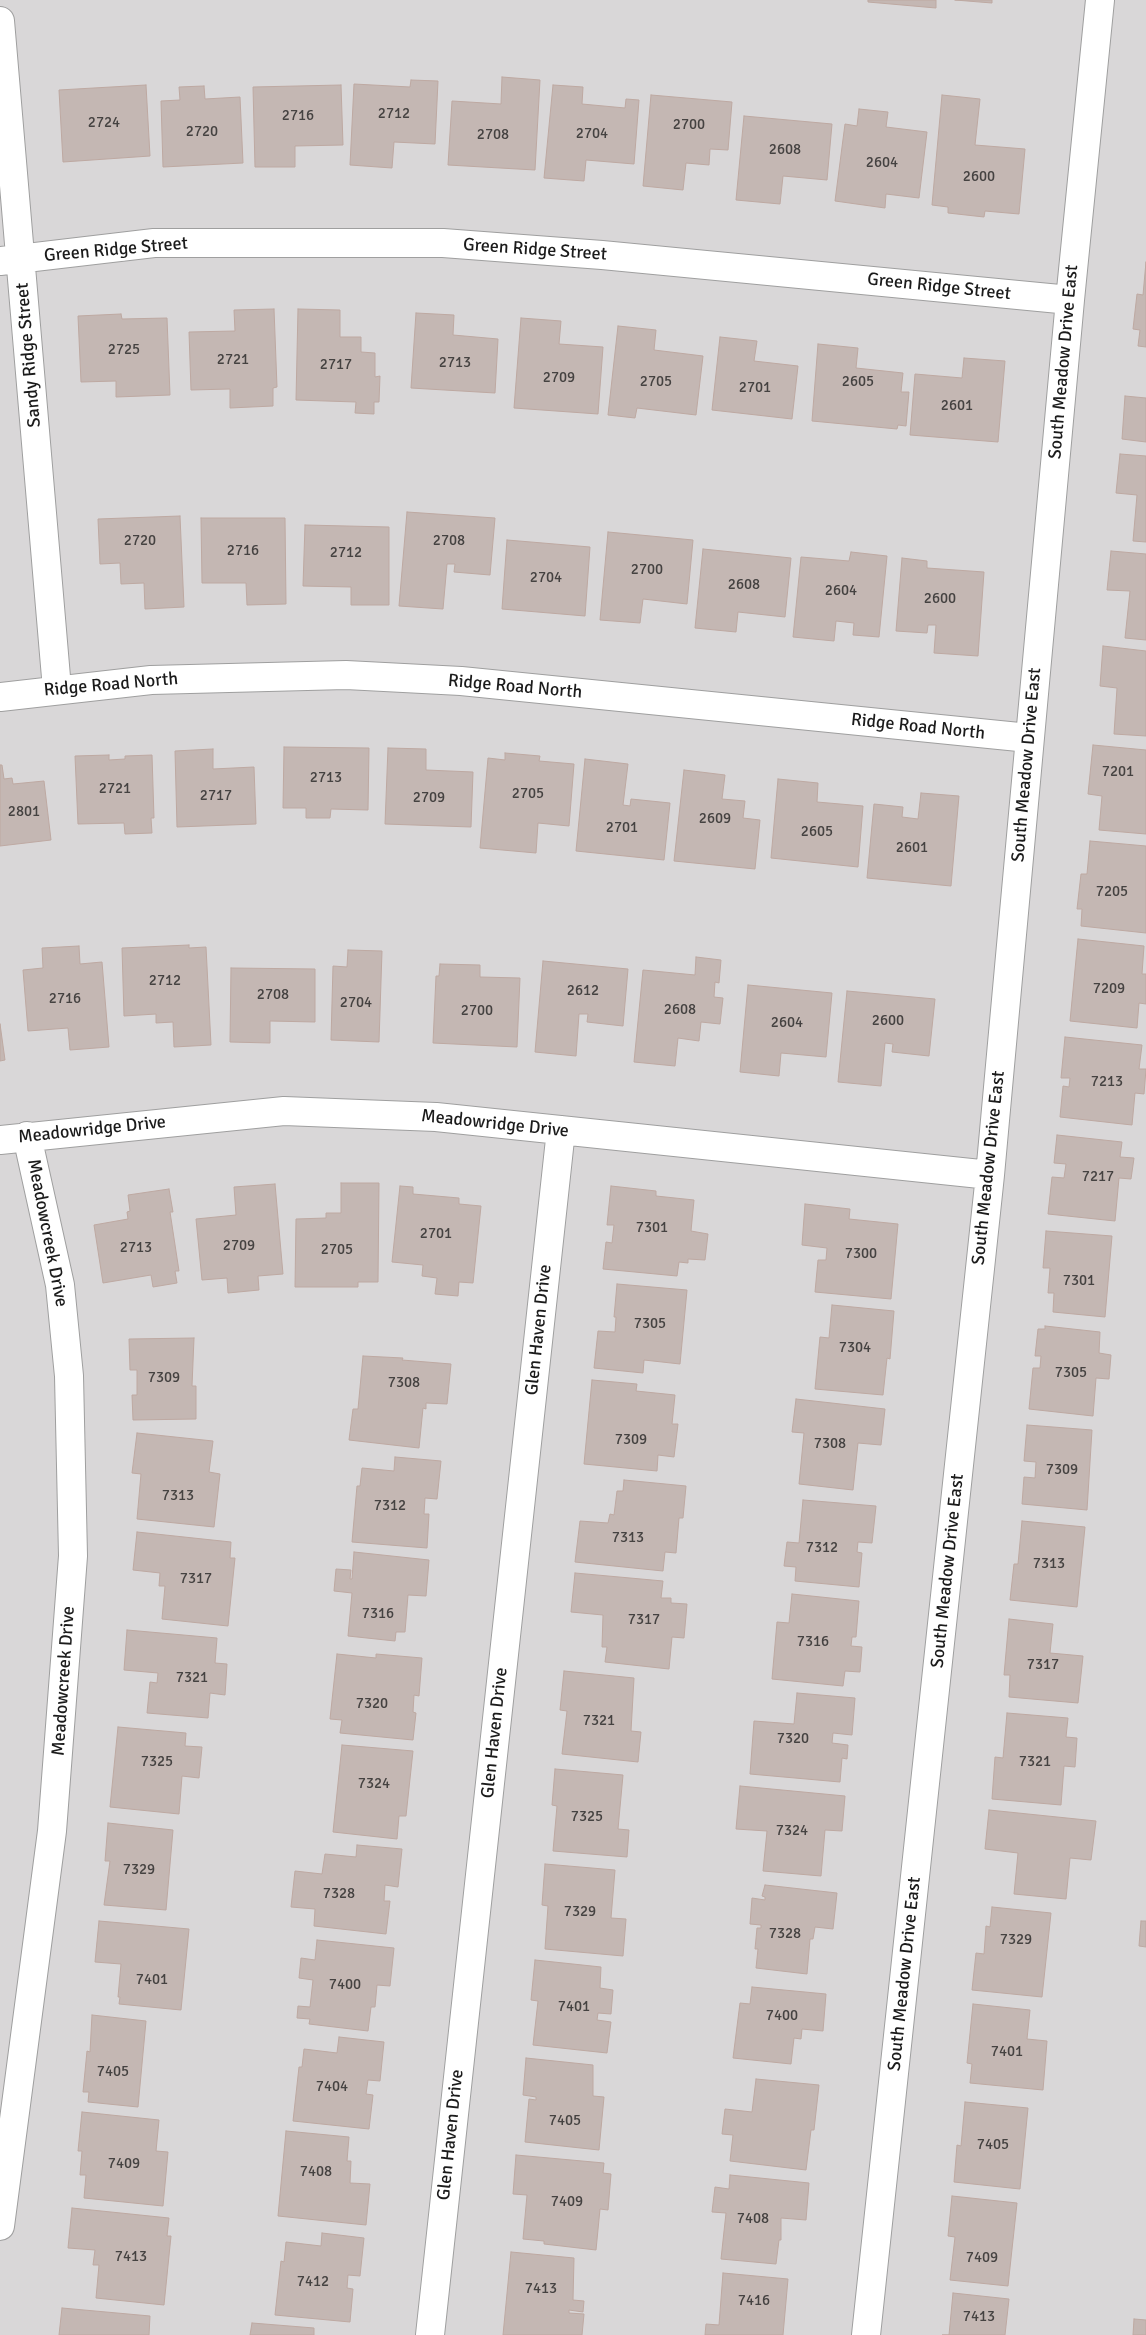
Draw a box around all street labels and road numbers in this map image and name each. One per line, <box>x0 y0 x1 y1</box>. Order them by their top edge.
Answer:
street label: Green Ridge Street <box>43 233 189 267</box>
street label: Green Ridge Street <box>462 234 608 266</box>
street label: South Meadow Drive East <box>1045 264 1083 460</box>
street label: Green Ridge Street <box>866 269 1012 305</box>
street label: Sandy Ridge Street <box>12 282 46 428</box>
street label: South Meadow Drive East <box>1008 667 1046 863</box>
street label: Ridge Road North <box>43 668 179 702</box>
street label: Ridge Road North <box>447 670 583 704</box>
street label: Ridge Road North <box>850 709 986 745</box>
street label: South Meadow Drive East <box>968 1070 1010 1266</box>
street label: Meadowridge Drive <box>420 1106 570 1142</box>
street label: Meadowridge Drive <box>17 1112 167 1148</box>
street label: Meadowcreek Drive <box>22 1157 72 1309</box>
street label: Glen Haven Drive <box>521 1264 557 1396</box>
street label: South Meadow Drive East <box>927 1473 969 1669</box>
street label: Meadowcreek Drive <box>48 1605 80 1757</box>
street label: Glen Haven Drive <box>477 1667 513 1799</box>
street label: South Meadow Drive East <box>884 1876 926 2072</box>
street label: Glen Haven Drive <box>433 2069 469 2201</box>

